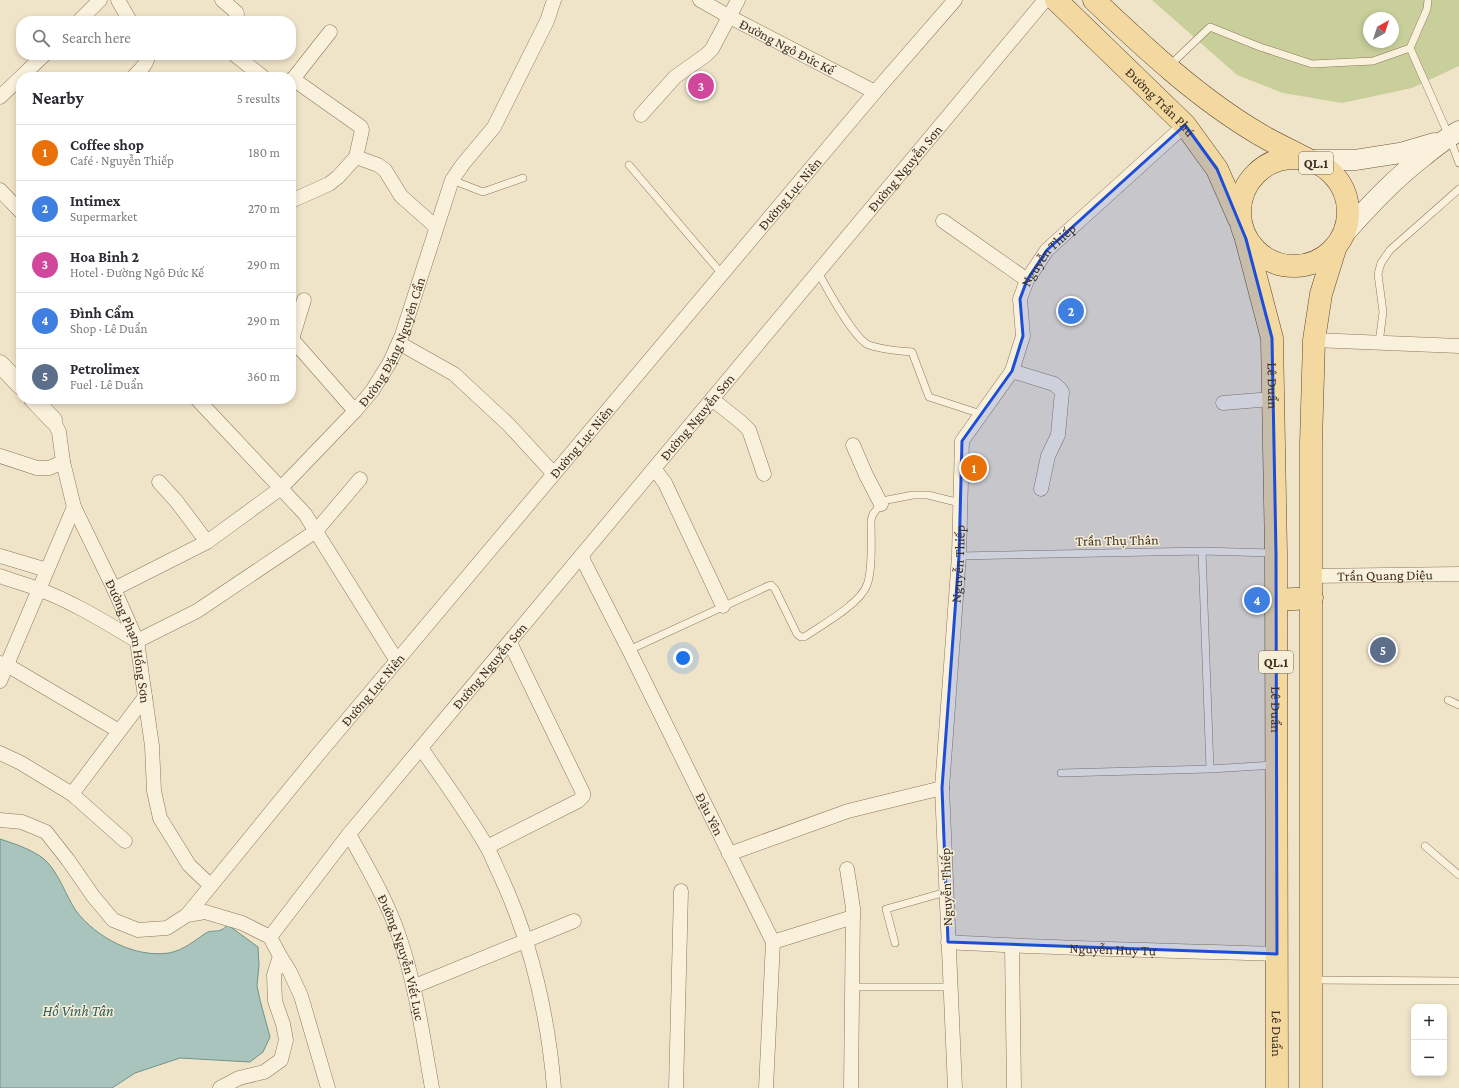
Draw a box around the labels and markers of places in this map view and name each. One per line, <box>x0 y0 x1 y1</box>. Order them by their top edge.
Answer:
pin: 3 <box>688 71 714 101</box>
pin: 2 <box>1058 296 1084 326</box>
pin: 1 <box>961 453 987 483</box>
pin: 4 <box>1244 585 1270 615</box>
pin: 5 <box>1370 635 1396 665</box>

